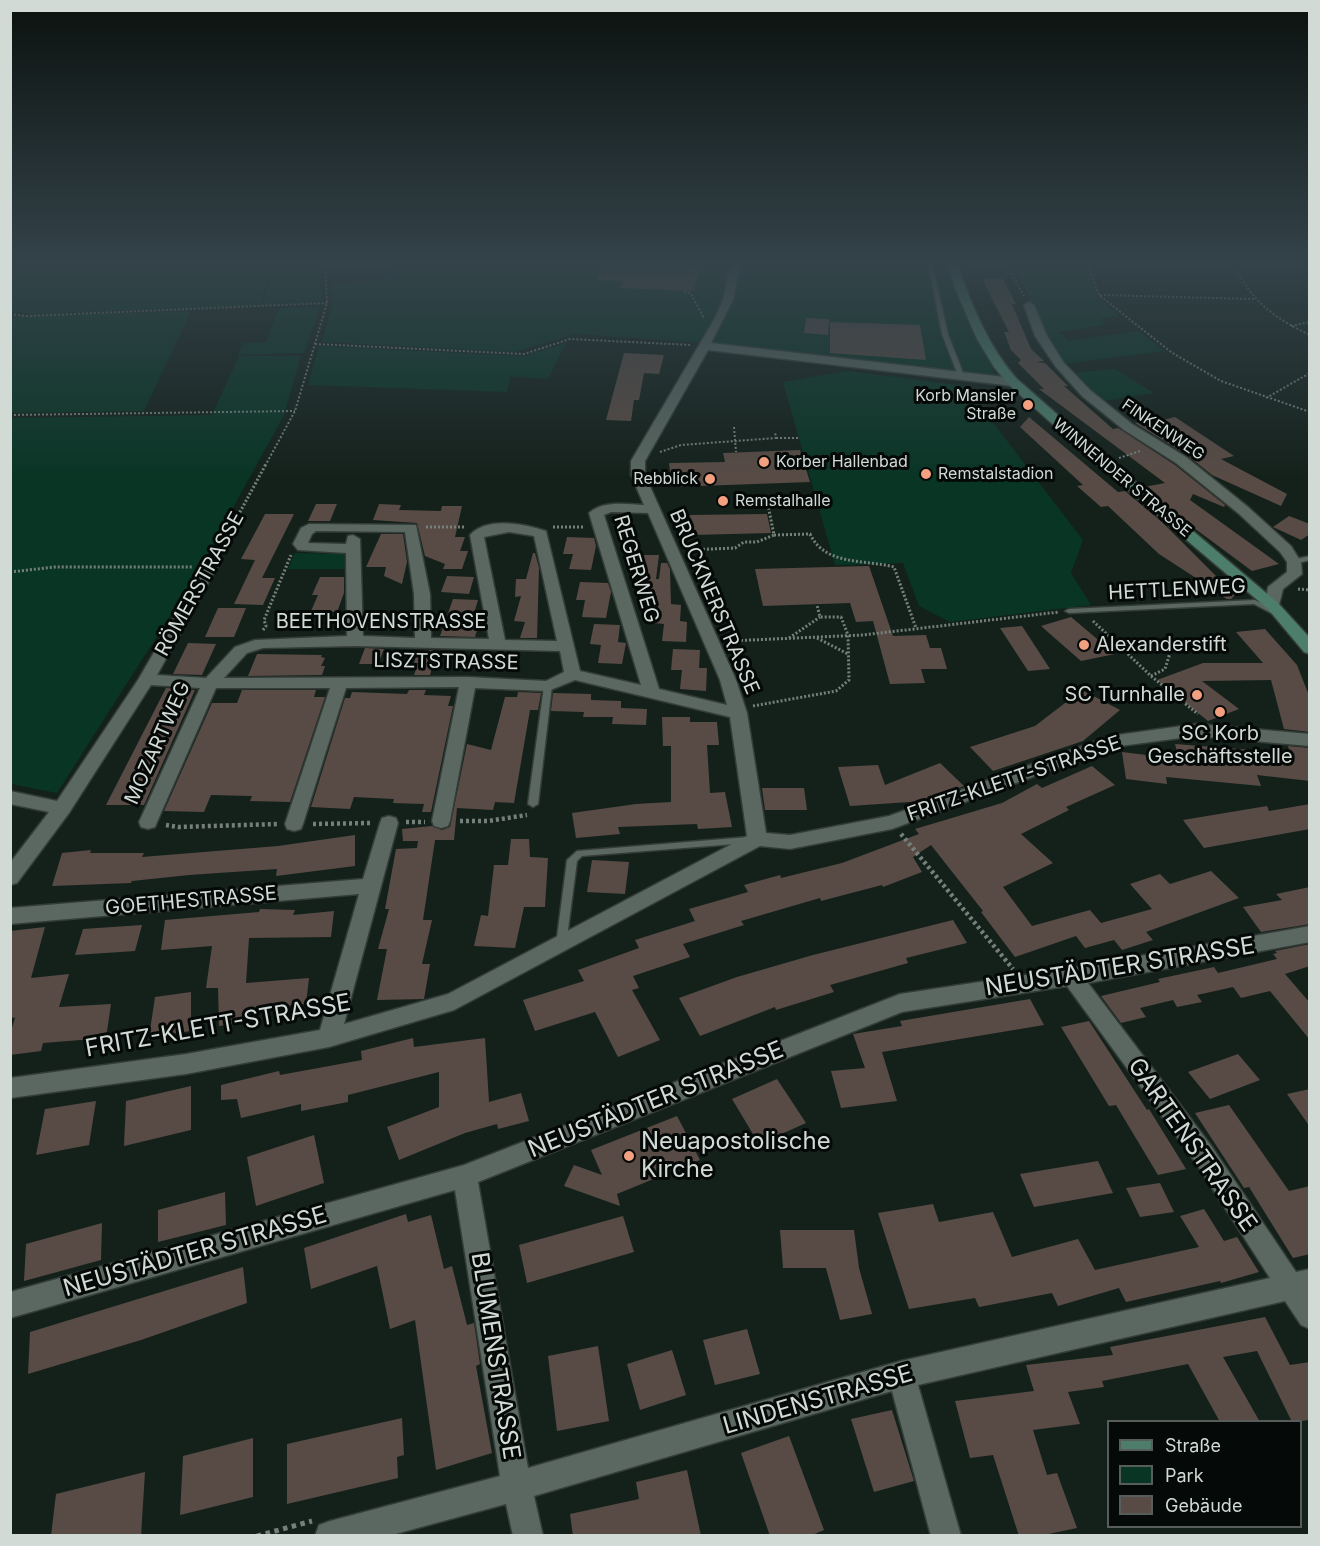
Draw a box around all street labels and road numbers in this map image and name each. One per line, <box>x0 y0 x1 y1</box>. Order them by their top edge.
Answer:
street label: FINKENWEG <box>1118 395 1208 465</box>
street label: WINNENDER STRASSE <box>1049 415 1195 541</box>
street label: BRUCKNERSTRASSE <box>664 506 764 698</box>
street label: RÖMERSTRASSE <box>150 508 250 660</box>
street label: REGERWEG <box>608 512 664 626</box>
street label: HETTLENWEG <box>1108 574 1246 606</box>
street label: BEETHOVENSTRASSE <box>276 610 486 634</box>
street label: LISZTSTRASSE <box>373 649 519 675</box>
street label: MOZARTWEG <box>120 678 196 808</box>
street label: FRITZ-KLETT-STRASSE <box>904 731 1124 827</box>
street label: GOETHESTRASSE <box>104 882 278 920</box>
street label: NEUSTÄDTER STRASSE <box>983 931 1257 1003</box>
street label: FRITZ-KLETT-STRASSE <box>83 988 353 1064</box>
street label: NEUSTÄDTER STRASSE <box>524 1036 788 1164</box>
street label: GARTENSTRASSE <box>1121 1053 1263 1237</box>
street label: NEUSTÄDTER STRASSE <box>60 1201 330 1303</box>
street label: BLUMENSTRASSE <box>464 1250 526 1462</box>
street label: LINDENSTRASSE <box>720 1359 916 1441</box>

